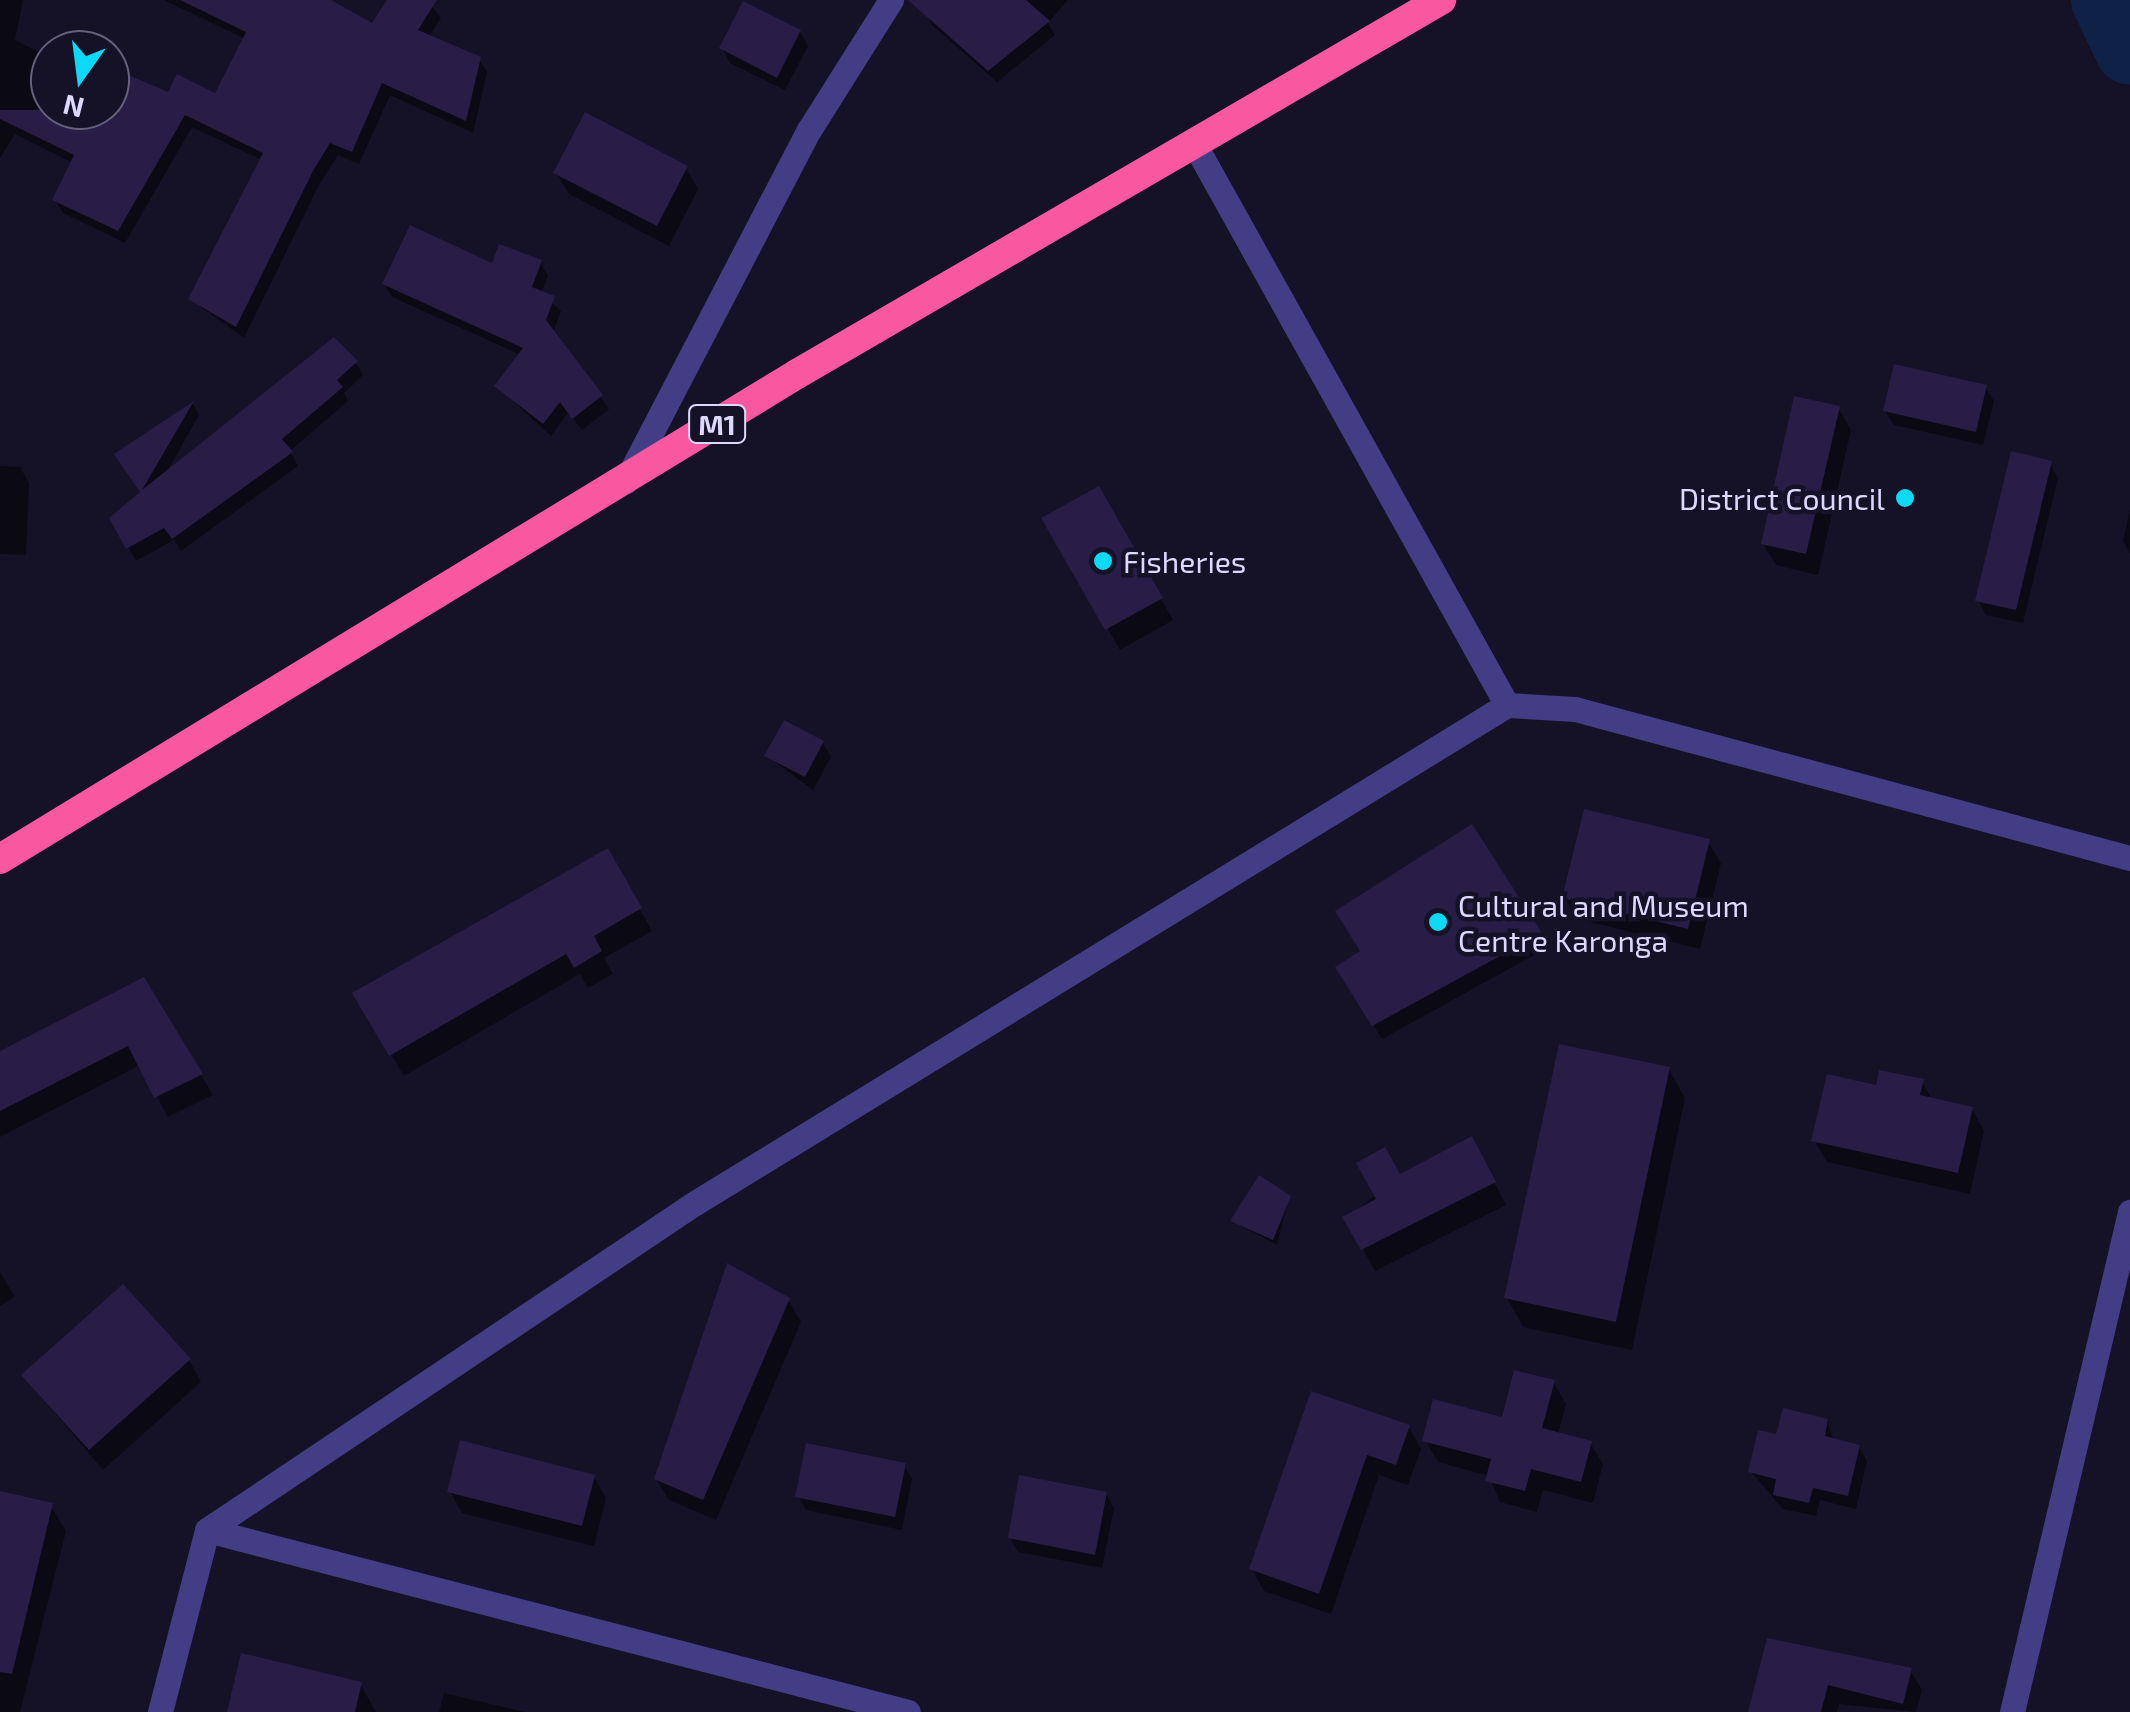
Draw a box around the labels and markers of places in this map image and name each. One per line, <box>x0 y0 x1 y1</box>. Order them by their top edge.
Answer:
place label: District Council <box>1679 480 1885 516</box>
marker: District Council <box>1894 487 1916 509</box>
place label: Fisheries <box>1123 543 1246 579</box>
marker: Fisheries <box>1092 550 1114 572</box>
place label: Cultural and Museum Centre Karonga <box>1458 887 1749 958</box>
marker: Cultural and Museum Centre Karonga <box>1427 911 1449 933</box>

